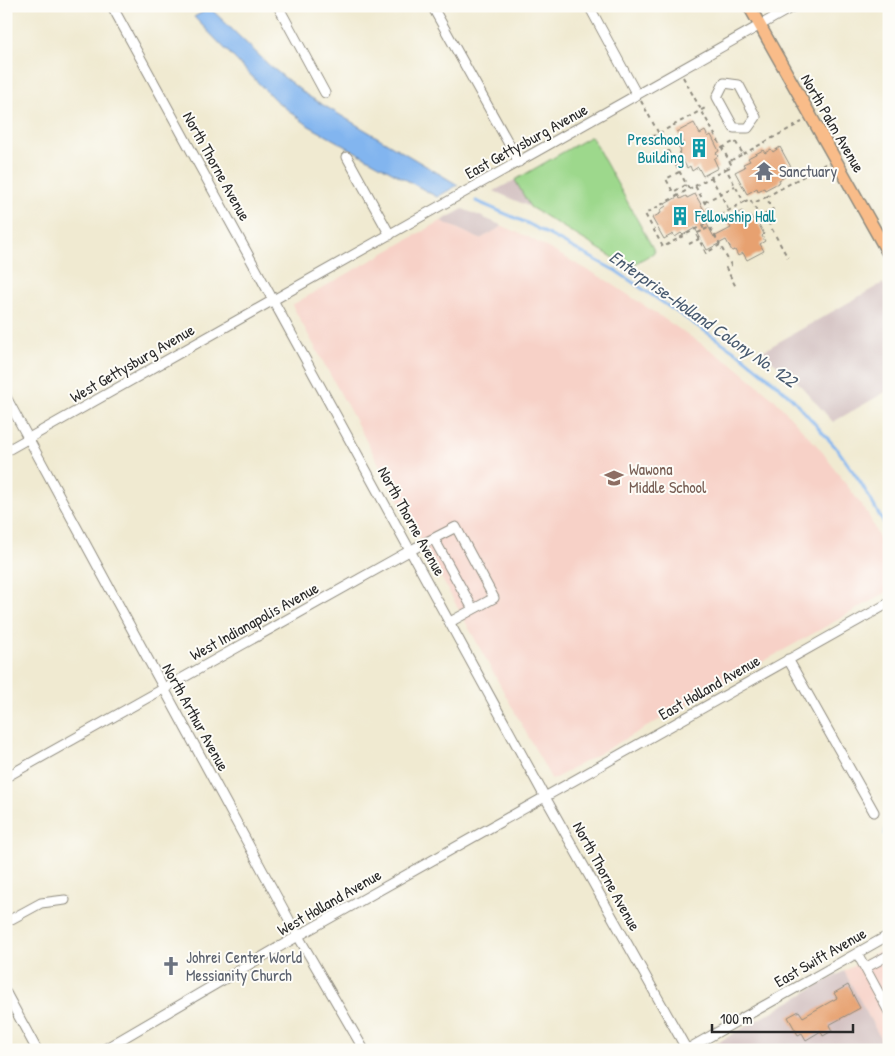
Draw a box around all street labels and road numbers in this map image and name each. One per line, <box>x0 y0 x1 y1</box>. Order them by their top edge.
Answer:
street label: North Palm Avenue <box>796 70 870 177</box>
street label: East Gettysburg Avenue <box>461 98 592 184</box>
street label: North Thorne Avenue <box>178 107 256 225</box>
street label: West Gettysburg Avenue <box>66 318 199 408</box>
street label: North Thorne Avenue <box>373 462 451 580</box>
street label: West Indianapolis Avenue <box>186 576 323 665</box>
street label: East Holland Avenue <box>654 649 764 725</box>
street label: North Arthur Avenue <box>157 659 235 775</box>
street label: North Thorne Avenue <box>568 817 646 935</box>
street label: West Holland Avenue <box>273 863 385 941</box>
street label: East Swift Avenue <box>770 922 870 992</box>

